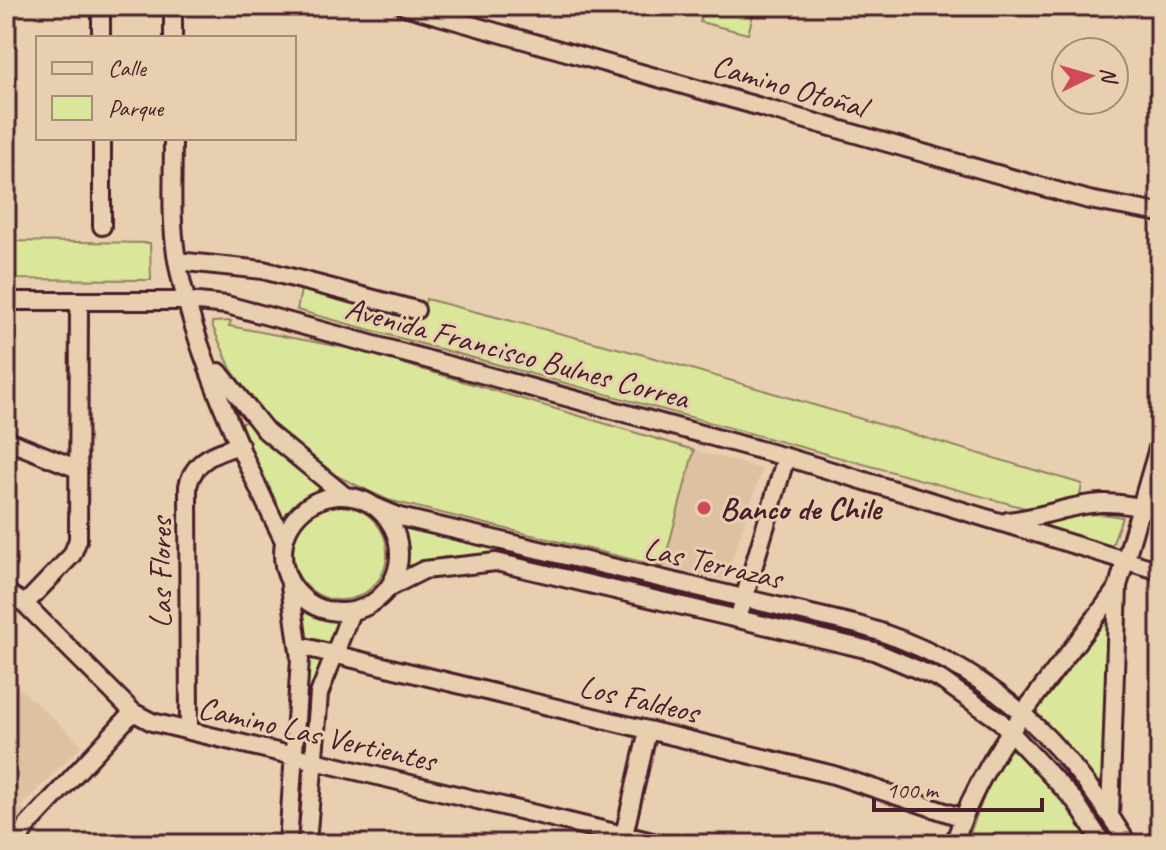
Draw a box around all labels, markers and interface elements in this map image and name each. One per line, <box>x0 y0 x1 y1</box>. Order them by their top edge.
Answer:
legend <box>36 36 296 140</box>
north arrow <box>1050 36 1130 116</box>
street label: Camino Otoñal <box>707 45 876 129</box>
text: Calle <box>108 53 148 83</box>
text: N <box>1094 66 1124 86</box>
text: Parque <box>108 93 165 123</box>
street label: Avenida Francisco Bulnes Correa <box>341 287 695 419</box>
place label: Banco de Chile <box>720 488 883 529</box>
marker: Banco de Chile <box>695 499 713 517</box>
street label: Las Flores <box>140 515 181 628</box>
street label: Las Terrazas <box>640 527 788 599</box>
street label: Los Faldeos <box>575 665 706 733</box>
street label: Camino Las Vertientes <box>194 687 442 782</box>
scale bar <box>874 762 1042 812</box>
text: 100 m <box>886 775 940 805</box>

